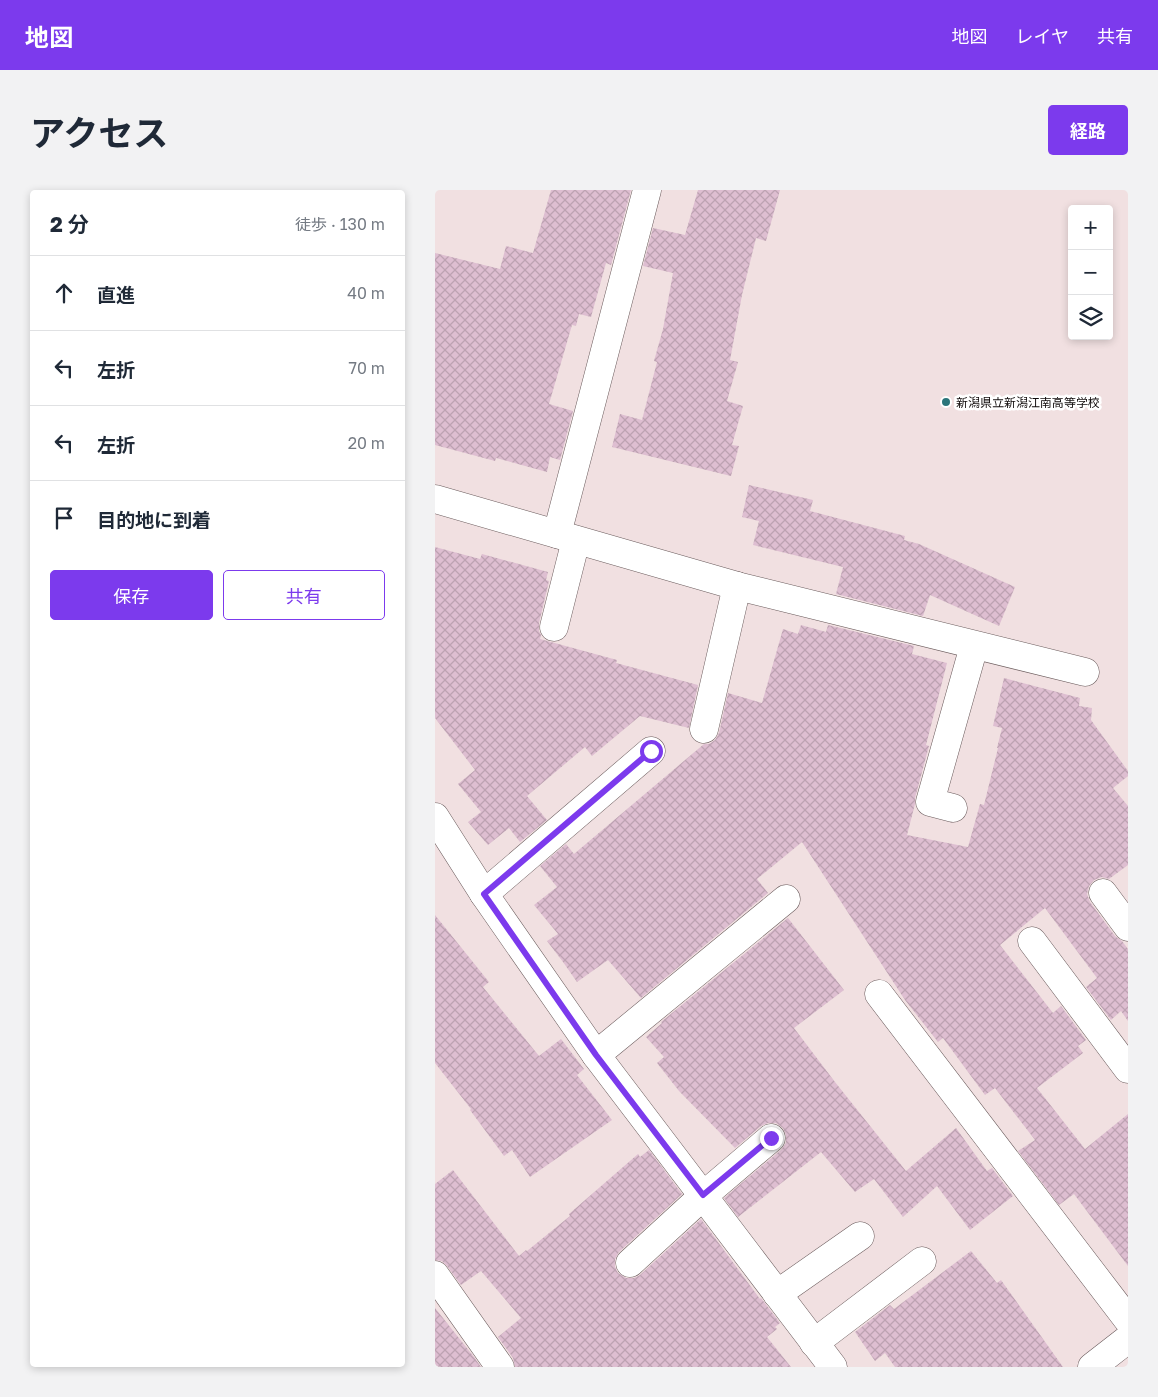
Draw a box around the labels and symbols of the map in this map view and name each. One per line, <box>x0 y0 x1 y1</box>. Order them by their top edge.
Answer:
place label: 新潟県立新潟江南高等学校 <box>956 395 1100 410</box>
marker: 新潟県立新潟江南高等学校 <box>940 396 952 408</box>
route start <box>640 740 663 763</box>
route end <box>760 1127 783 1150</box>

